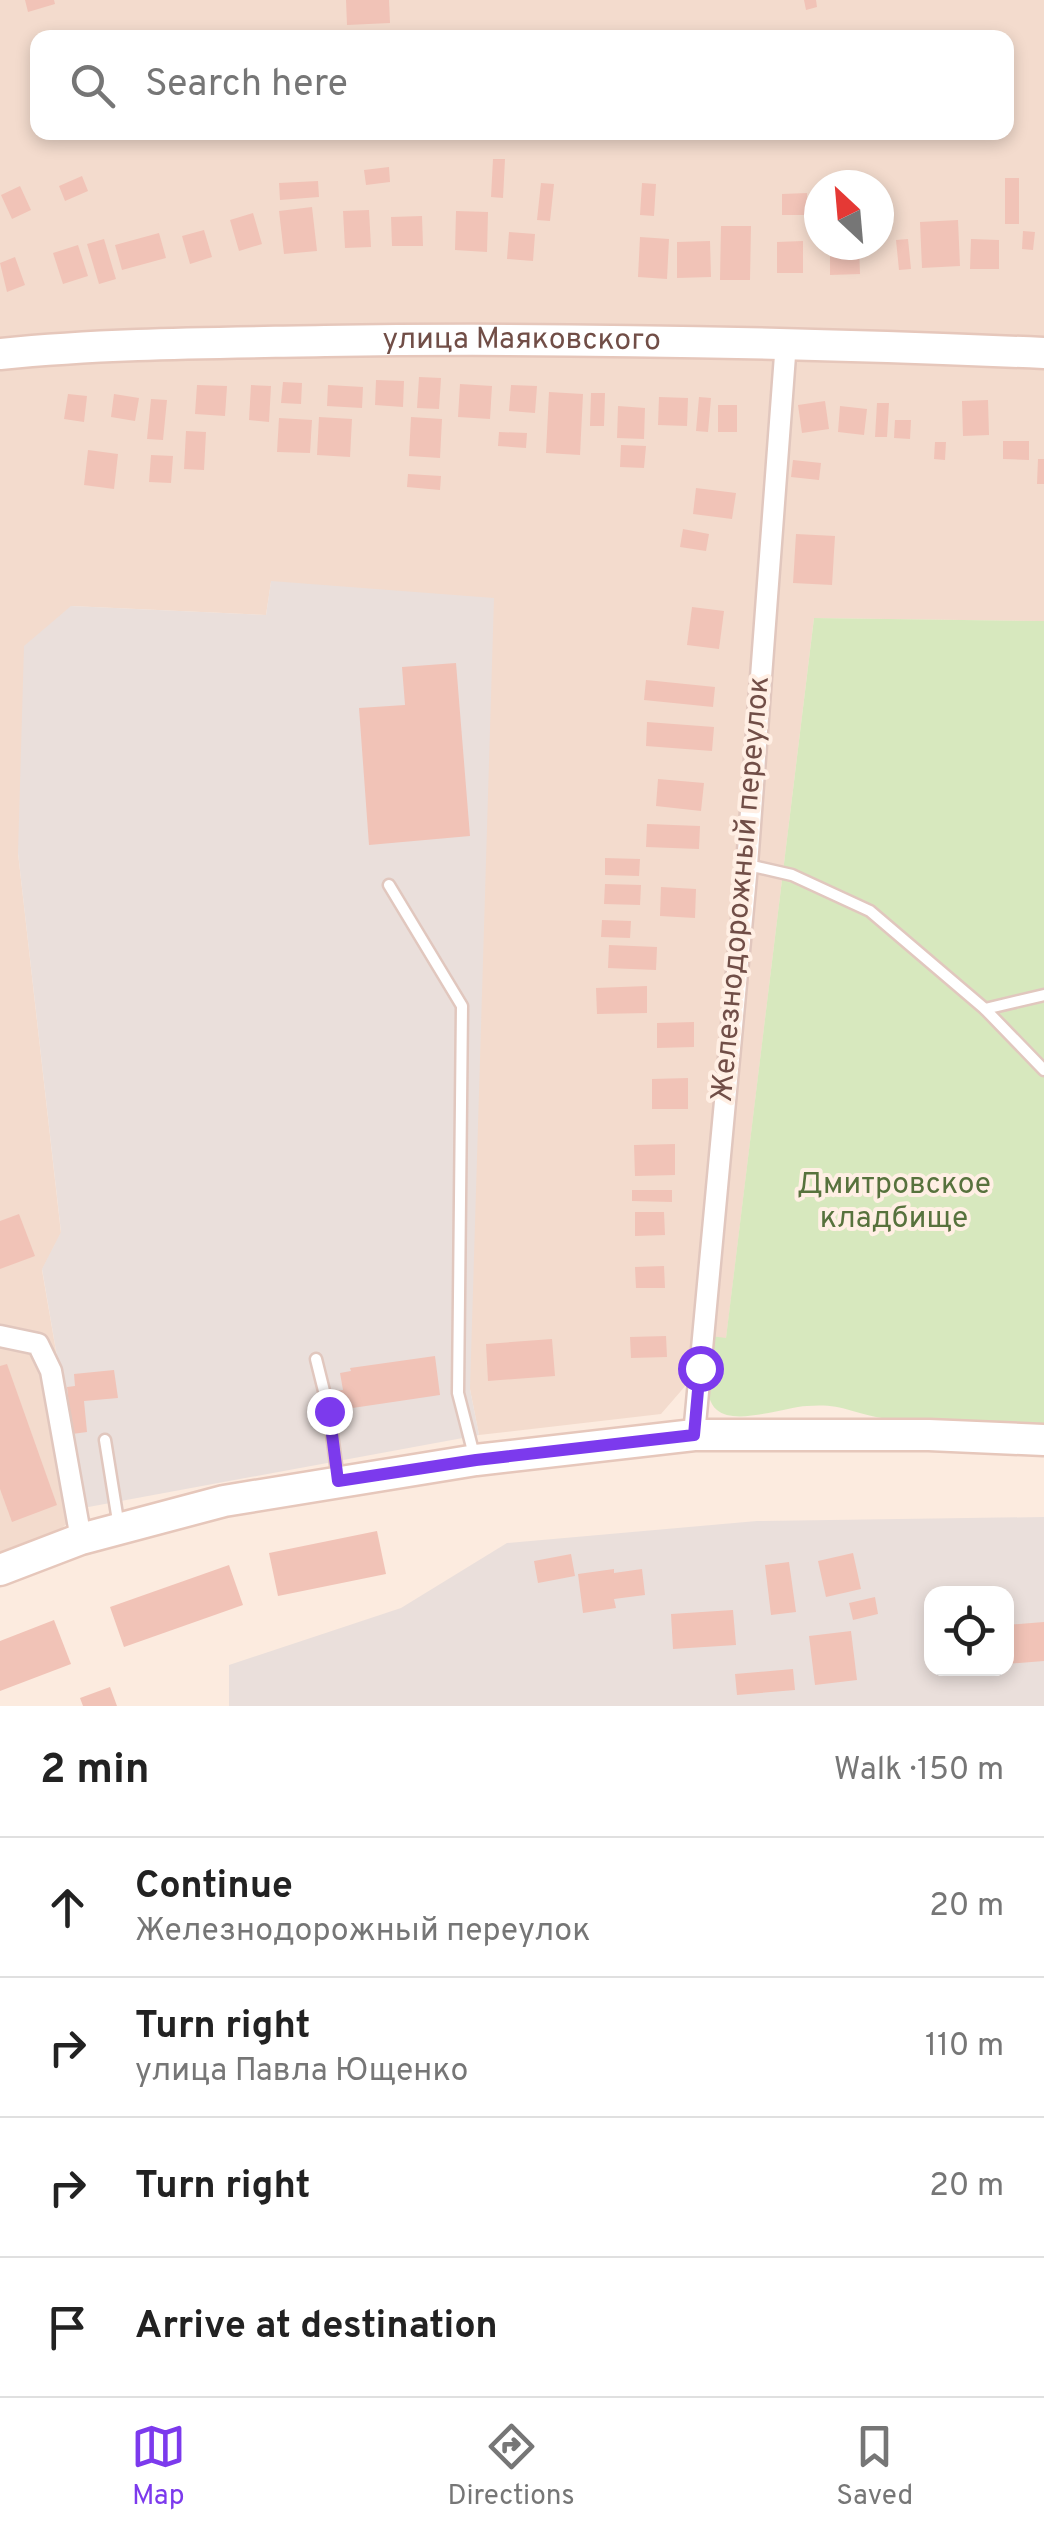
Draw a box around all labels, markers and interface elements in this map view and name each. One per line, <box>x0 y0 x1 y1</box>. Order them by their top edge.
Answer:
search box <box>30 30 1014 140</box>
icon: search <box>65 58 120 113</box>
text: Search here <box>145 61 348 110</box>
north arrow <box>804 170 894 260</box>
street label: улица Маяковского <box>382 321 661 360</box>
street label: Железнодорожный переулок <box>705 675 779 1103</box>
park label: Дмитровское кладбище <box>797 1167 991 1238</box>
route start <box>678 1346 724 1392</box>
route end <box>307 1389 353 1435</box>
map controls <box>924 1586 1014 1676</box>
button: locate <box>924 1586 1014 1676</box>
text: 2 min <box>40 1745 150 1798</box>
text: Walk · 150 m <box>834 1751 1004 1791</box>
text: Continue <box>135 1863 293 1912</box>
icon: ahead <box>40 1880 95 1935</box>
text: 20 m <box>929 1887 1004 1927</box>
text: Железнодорожный переулок <box>135 1912 591 1952</box>
text: Turn right <box>135 2003 310 2052</box>
icon: right <box>40 2020 95 2075</box>
text: 110 m <box>925 2027 1004 2067</box>
text: улица Павла Ющенко <box>135 2052 468 2092</box>
icon: right <box>40 2160 95 2215</box>
text: Turn right <box>135 2163 310 2212</box>
text: 20 m <box>929 2167 1004 2207</box>
icon: arrive <box>40 2300 95 2355</box>
text: Arrive at destination <box>135 2303 498 2352</box>
tab: Map <box>131 2419 186 2515</box>
tab: Directions <box>447 2419 575 2515</box>
tab: Saved <box>836 2419 913 2515</box>

